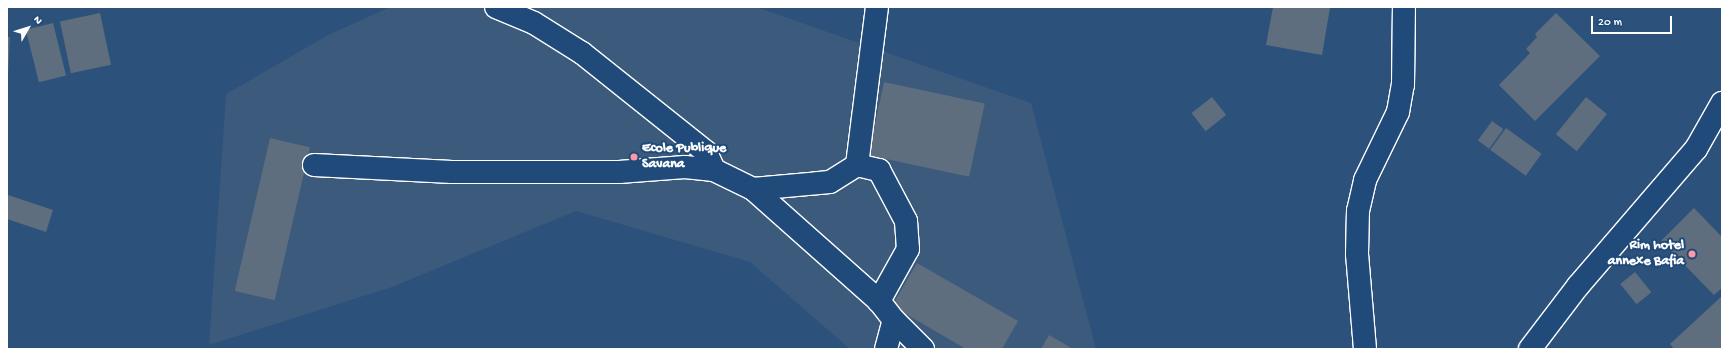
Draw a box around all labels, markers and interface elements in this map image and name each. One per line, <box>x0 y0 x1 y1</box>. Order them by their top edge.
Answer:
north arrow <box>8 8 48 48</box>
scale bar <box>1593 8 1674 34</box>
text: N <box>30 14 44 27</box>
text: 20 m <box>1598 16 1622 30</box>
place label: Ecole Publique Savana <box>642 141 726 174</box>
marker: Ecole Publique Savana <box>629 152 639 162</box>
place label: Rim hotel annexe Bafia <box>1608 238 1684 270</box>
marker: Rim hotel annexe Bafia <box>1687 249 1697 259</box>

